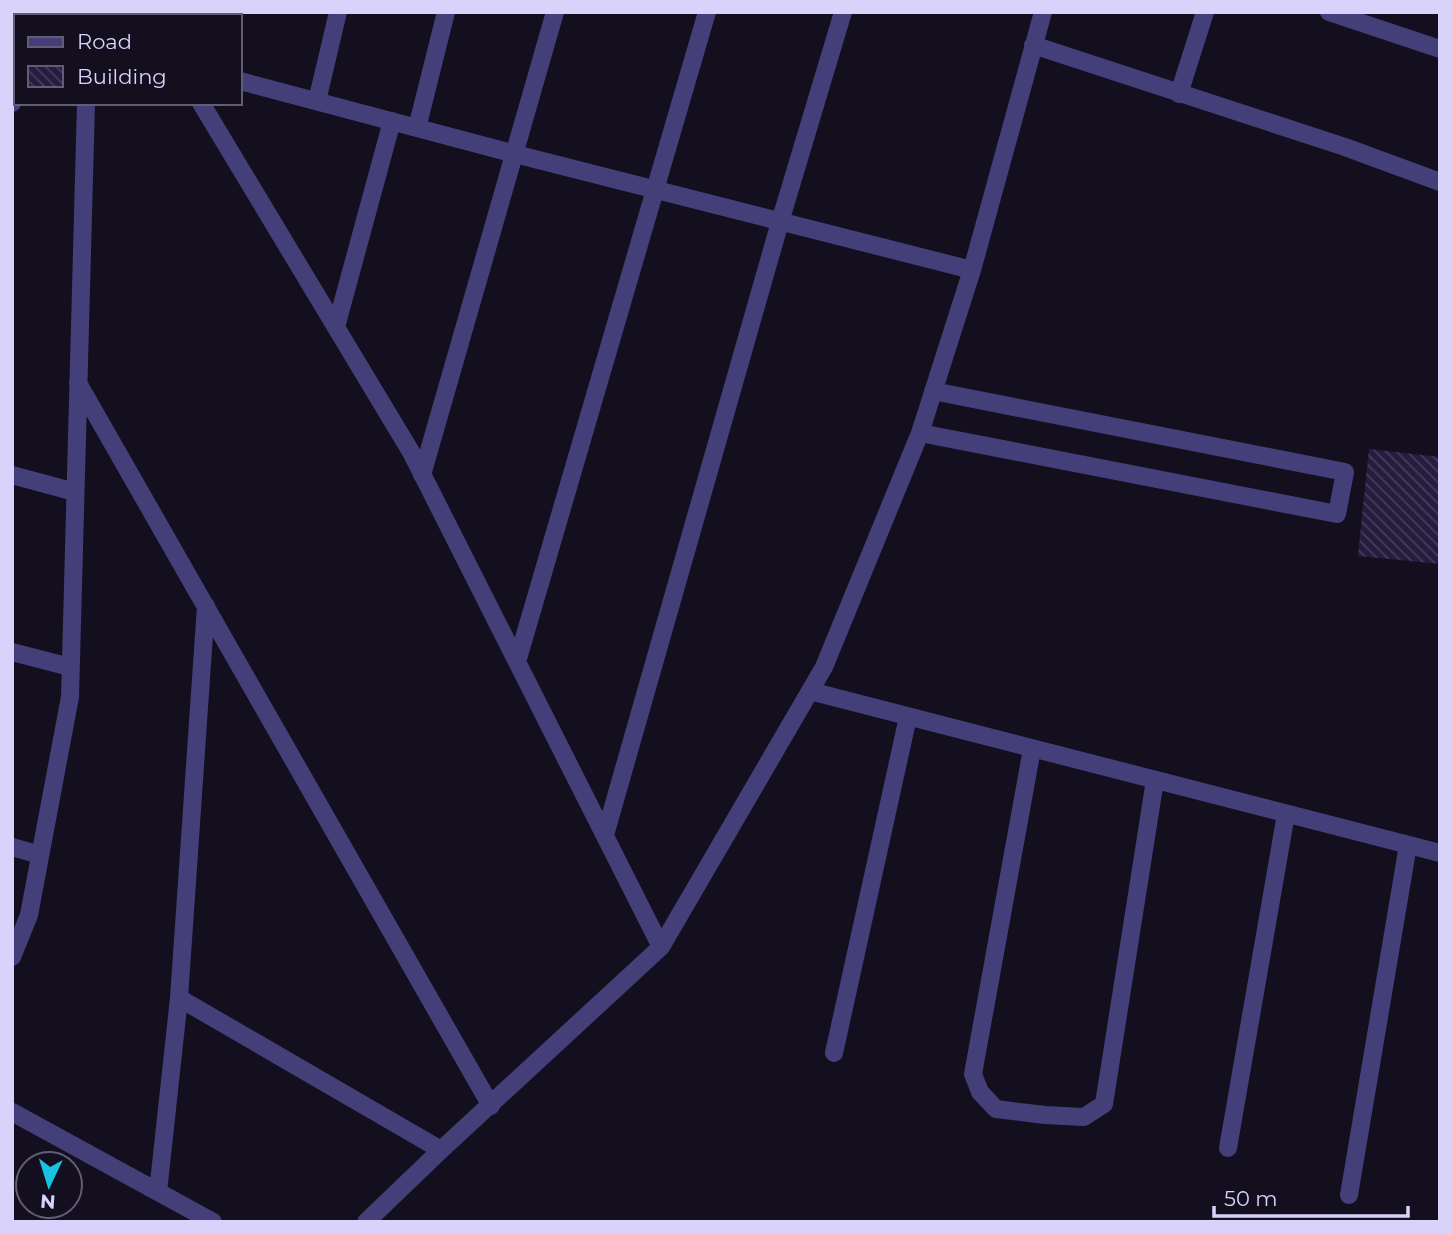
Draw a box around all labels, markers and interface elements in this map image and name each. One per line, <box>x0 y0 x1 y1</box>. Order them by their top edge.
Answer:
legend <box>14 14 242 105</box>
text: Road <box>77 29 132 54</box>
text: Building <box>77 64 167 89</box>
north arrow <box>14 1150 84 1220</box>
scale bar <box>1214 1174 1408 1218</box>
text: 50 m <box>1224 1186 1278 1211</box>
text: N <box>39 1189 56 1213</box>

